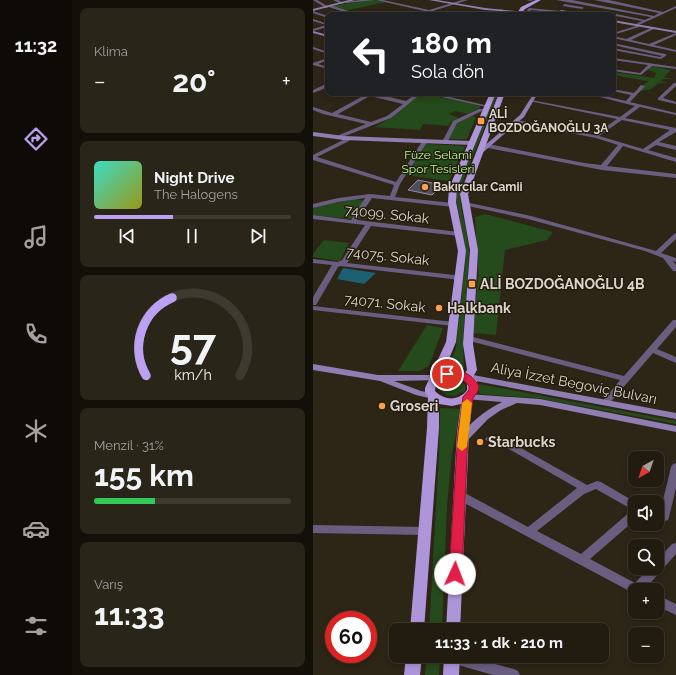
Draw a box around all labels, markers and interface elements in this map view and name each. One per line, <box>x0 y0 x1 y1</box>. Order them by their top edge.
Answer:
text: 180 m <box>411 27 492 60</box>
icon: left <box>345 28 397 80</box>
text: 11:32 <box>15 35 57 56</box>
text: Klima <box>94 44 128 59</box>
text: Sola dön <box>411 61 484 82</box>
text: 20° <box>172 64 216 99</box>
text: − <box>94 68 106 94</box>
text: + <box>282 68 291 94</box>
place label: ALİ BOZDOĞANOĞLU 3A <box>489 106 609 135</box>
marker: ALİ BOZDOĞANOĞLU 3A <box>476 116 486 126</box>
icon: directions <box>22 125 50 153</box>
park label: Füze Selami Spor Tesisleri <box>402 148 474 176</box>
text: Night Drive <box>154 169 234 187</box>
place label: Bakırcılar Camii <box>433 180 523 194</box>
marker: Bakırcılar Camii <box>420 182 430 192</box>
text: The Halogens <box>154 187 238 202</box>
street label: 74099. Sokak <box>344 202 431 226</box>
icon: music <box>22 223 50 251</box>
icon: previous <box>116 225 138 247</box>
icon: pause <box>181 225 203 247</box>
icon: next <box>247 225 269 247</box>
street label: 74075. Sokak <box>346 244 431 268</box>
place label: ALİ BOZDOĞANOĞLU 4B <box>480 275 645 292</box>
marker: ALİ BOZDOĞANOĞLU 4B <box>467 279 477 289</box>
street label: 74071. Sokak <box>343 291 427 315</box>
place label: Halkbank <box>447 300 511 316</box>
marker: Halkbank <box>434 303 444 313</box>
text: 57 <box>169 319 216 368</box>
icon: phone <box>22 320 50 348</box>
pin <box>430 357 464 391</box>
street label: Aliya İzzet Begoviç Bulvarı <box>490 357 659 407</box>
icon: arrive <box>436 363 458 385</box>
text: km/h <box>174 366 211 382</box>
place label: Groseri <box>390 398 438 414</box>
marker: Groseri <box>377 401 387 411</box>
icon: climate <box>22 417 50 445</box>
place label: Starbucks <box>488 434 555 450</box>
marker: Starbucks <box>475 437 485 447</box>
text: Menzil · 31% <box>94 438 164 453</box>
north arrow <box>628 451 664 487</box>
map controls <box>628 451 664 663</box>
text: 155 km <box>94 458 194 493</box>
button: sound <box>628 495 664 531</box>
icon: car <box>22 515 50 543</box>
button: search <box>628 539 664 575</box>
position arrow <box>434 553 476 595</box>
text: Varış <box>94 577 123 592</box>
button: + <box>628 583 664 619</box>
text: 11:33 <box>94 597 165 632</box>
speed limit sign: 60 <box>325 611 377 663</box>
icon: filters <box>22 612 50 640</box>
button: − <box>628 627 664 663</box>
text: 11:33 · 1 dk · 210 m <box>435 634 563 652</box>

